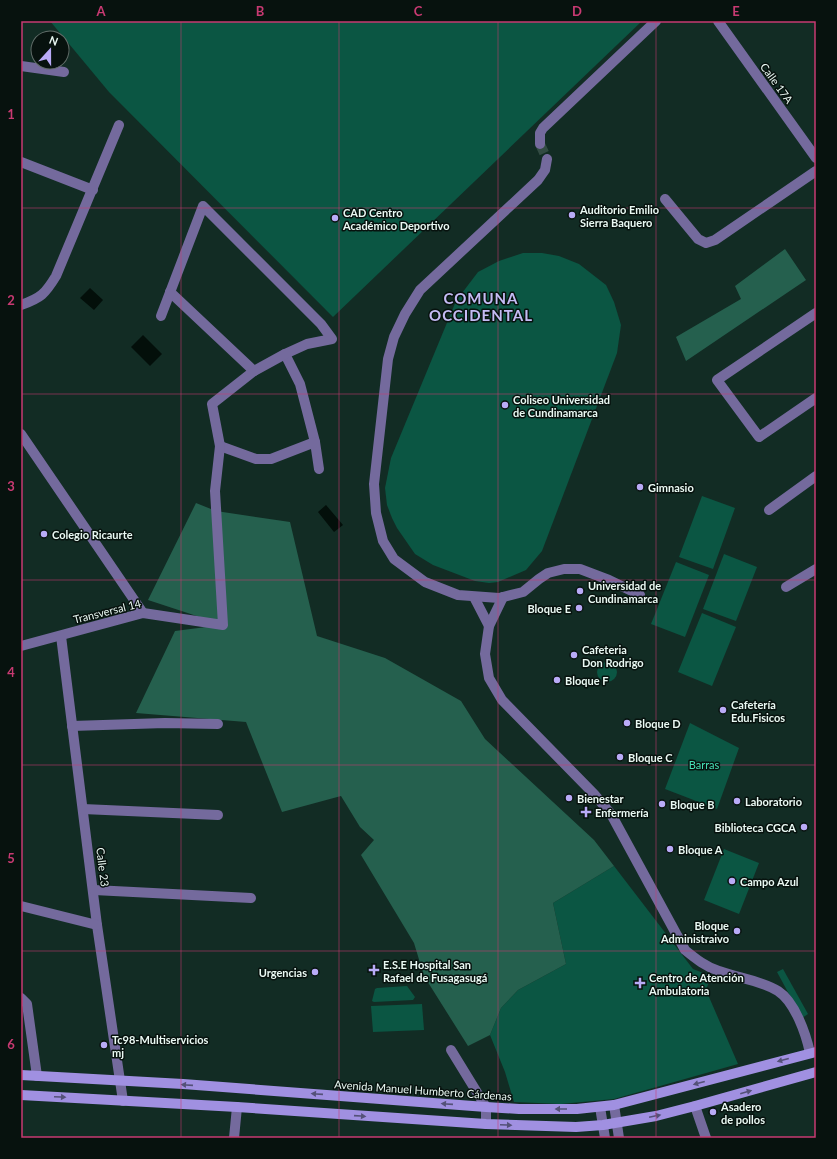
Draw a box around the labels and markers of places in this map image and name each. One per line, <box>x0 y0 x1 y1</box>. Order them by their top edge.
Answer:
place label: Auditorio Emilio Sierra Baquero <box>579 203 659 229</box>
place label: CAD Centro Académico Deportivo <box>342 206 450 232</box>
marker: Auditorio Emilio Sierra Baquero <box>567 210 577 220</box>
marker: CAD Centro Académico Deportivo <box>330 213 340 223</box>
place label: Coliseo Universidad de Cundinamarca <box>513 393 610 419</box>
marker: Coliseo Universidad de Cundinamarca <box>500 400 510 410</box>
place label: Gimnasio <box>648 481 694 494</box>
marker: Gimnasio <box>635 482 645 492</box>
place label: Colegio Ricaurte <box>52 528 133 541</box>
marker: Colegio Ricaurte <box>39 529 49 539</box>
place label: Universidad de Cundinamarca <box>588 579 661 605</box>
marker: Universidad de Cundinamarca <box>575 586 585 596</box>
place label: Bloque E <box>527 602 571 615</box>
marker: Bloque E <box>574 603 584 613</box>
place label: Cafeteria Don Rodrigo <box>582 643 644 669</box>
marker: Cafeteria Don Rodrigo <box>569 650 579 660</box>
place label: Bloque F <box>565 674 608 687</box>
marker: Bloque F <box>552 675 562 685</box>
place label: Cafetería Edu.Fisicos <box>731 698 785 724</box>
marker: Cafetería Edu.Fisicos <box>718 705 728 715</box>
place label: Bloque D <box>635 717 681 730</box>
marker: Bloque D <box>622 718 632 728</box>
place label: Bloque C <box>628 751 673 764</box>
marker: Bloque C <box>615 752 625 762</box>
place label: Bienestar <box>577 792 624 805</box>
marker: Bienestar <box>564 793 574 803</box>
place label: Laboratorio <box>745 795 802 808</box>
marker: Laboratorio <box>732 796 742 806</box>
place label: Bloque B <box>670 798 714 811</box>
marker: Bloque B <box>657 799 667 809</box>
marker: Enfermería <box>580 806 592 818</box>
place label: Enfermería <box>595 806 649 819</box>
place label: Biblioteca CGCA <box>715 821 796 834</box>
marker: Biblioteca CGCA <box>799 822 809 832</box>
place label: Bloque A <box>678 843 723 856</box>
marker: Bloque A <box>665 844 675 854</box>
place label: Campo Azul <box>740 875 799 888</box>
marker: Campo Azul <box>727 876 737 886</box>
place label: Bloque Administraivo <box>660 919 729 945</box>
marker: Bloque Administraivo <box>732 926 742 936</box>
place label: E.S.E Hospital San Rafael de Fusagasugá <box>383 958 487 984</box>
marker: E.S.E Hospital San Rafael de Fusagasugá <box>368 964 380 976</box>
place label: Urgencias <box>259 966 307 979</box>
marker: Urgencias <box>310 967 320 977</box>
place label: Centro de Atención Ambulatoria <box>648 971 744 997</box>
marker: Centro de Atención Ambulatoria <box>634 977 646 989</box>
place label: Tc98-Multiservicios mj <box>112 1033 209 1059</box>
marker: Tc98-Multiservicios mj <box>99 1040 109 1050</box>
place label: Asadero de pollos <box>720 1100 765 1126</box>
marker: Asadero de pollos <box>708 1107 718 1117</box>

